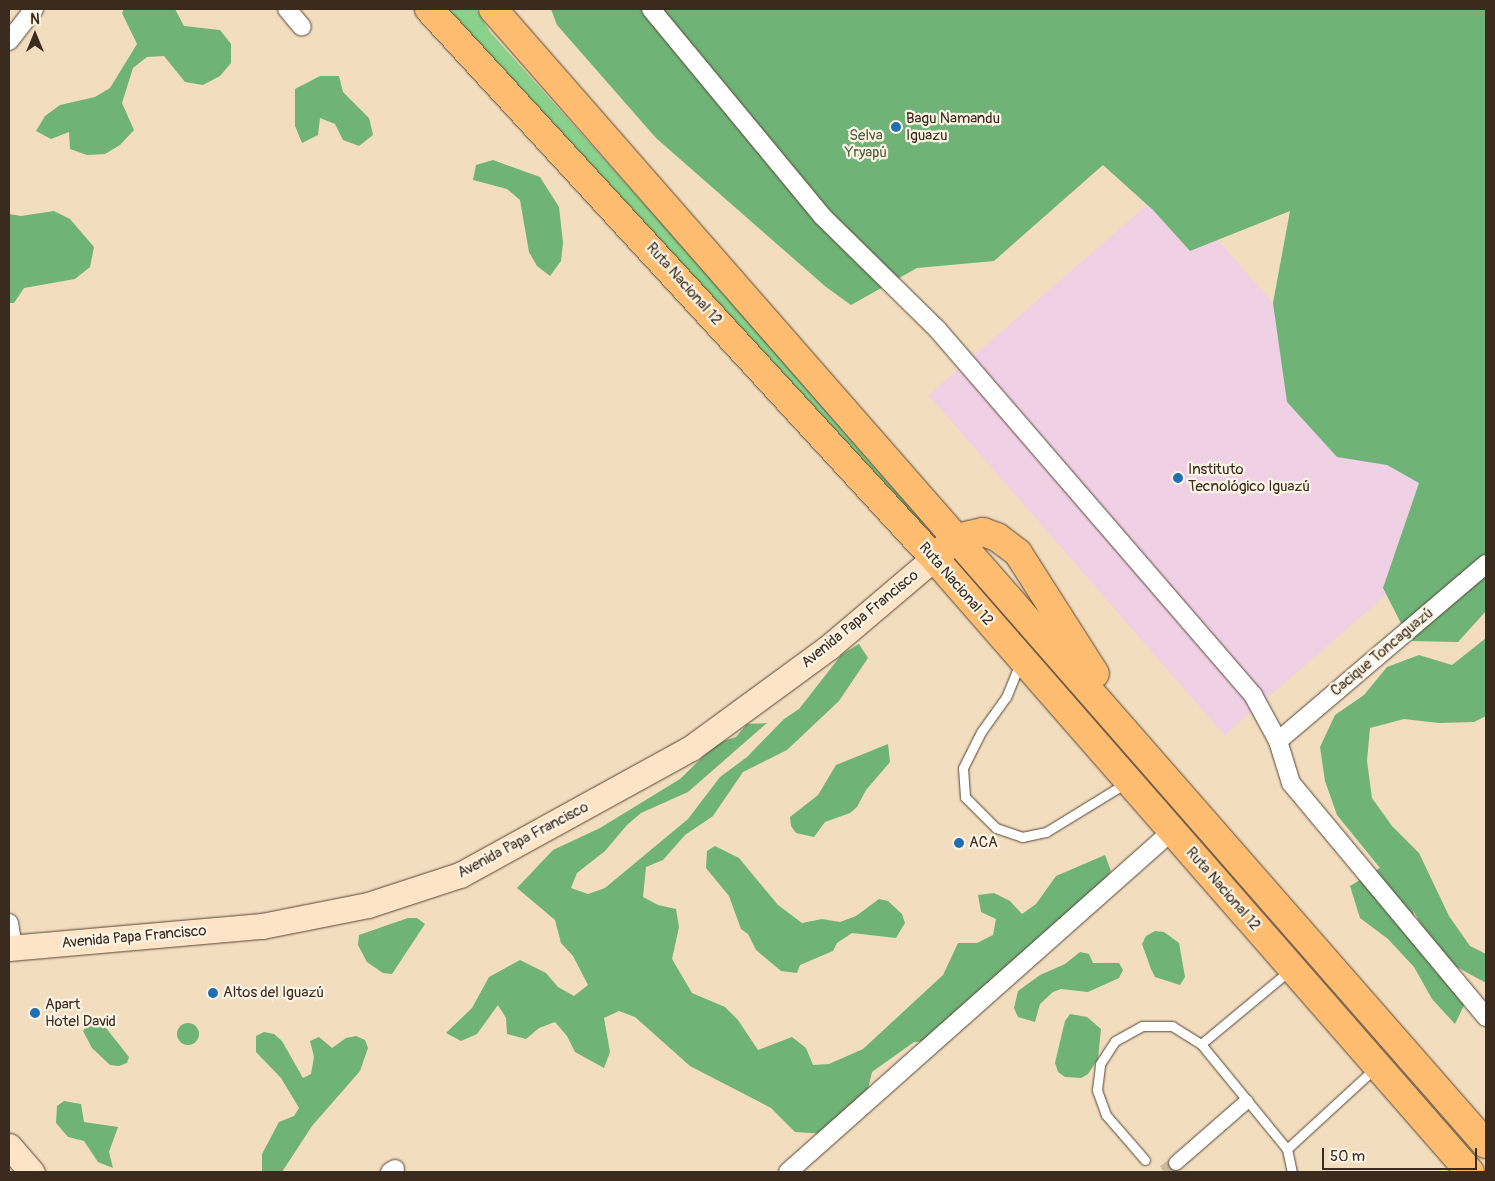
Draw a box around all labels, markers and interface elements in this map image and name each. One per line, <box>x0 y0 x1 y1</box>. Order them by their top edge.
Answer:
north arrow <box>10 10 60 60</box>
text: N <box>30 11 40 28</box>
place label: Bagu Namandu Iguazu <box>906 109 1000 144</box>
marker: Bagu Namandu Iguazu <box>890 121 902 133</box>
park label: Selva Yryapú <box>845 126 887 161</box>
street label: Ruta Nacional 12 <box>642 239 726 329</box>
place label: Instituto Tecnológico Iguazú <box>1188 460 1310 495</box>
marker: Instituto Tecnológico Iguazú <box>1172 472 1184 484</box>
street label: Ruta Nacional 12 <box>915 539 997 629</box>
street label: Avenida Papa Francisco <box>798 566 922 672</box>
street label: Cacique Toncaguazú <box>1327 604 1437 700</box>
street label: Avenida Papa Francisco <box>455 798 591 882</box>
place label: ACA <box>969 834 998 852</box>
marker: ACA <box>953 837 965 849</box>
street label: Ruta Nacional 12 <box>1182 844 1264 934</box>
street label: Avenida Papa Francisco <box>61 922 207 952</box>
place label: Altos del Iguazú <box>223 984 324 1002</box>
marker: Altos del Iguazú <box>207 987 219 999</box>
place label: Apart Hotel David <box>45 995 116 1030</box>
marker: Apart Hotel David <box>29 1007 41 1019</box>
scale bar <box>1325 1138 1480 1170</box>
text: 50 m <box>1330 1147 1365 1166</box>

